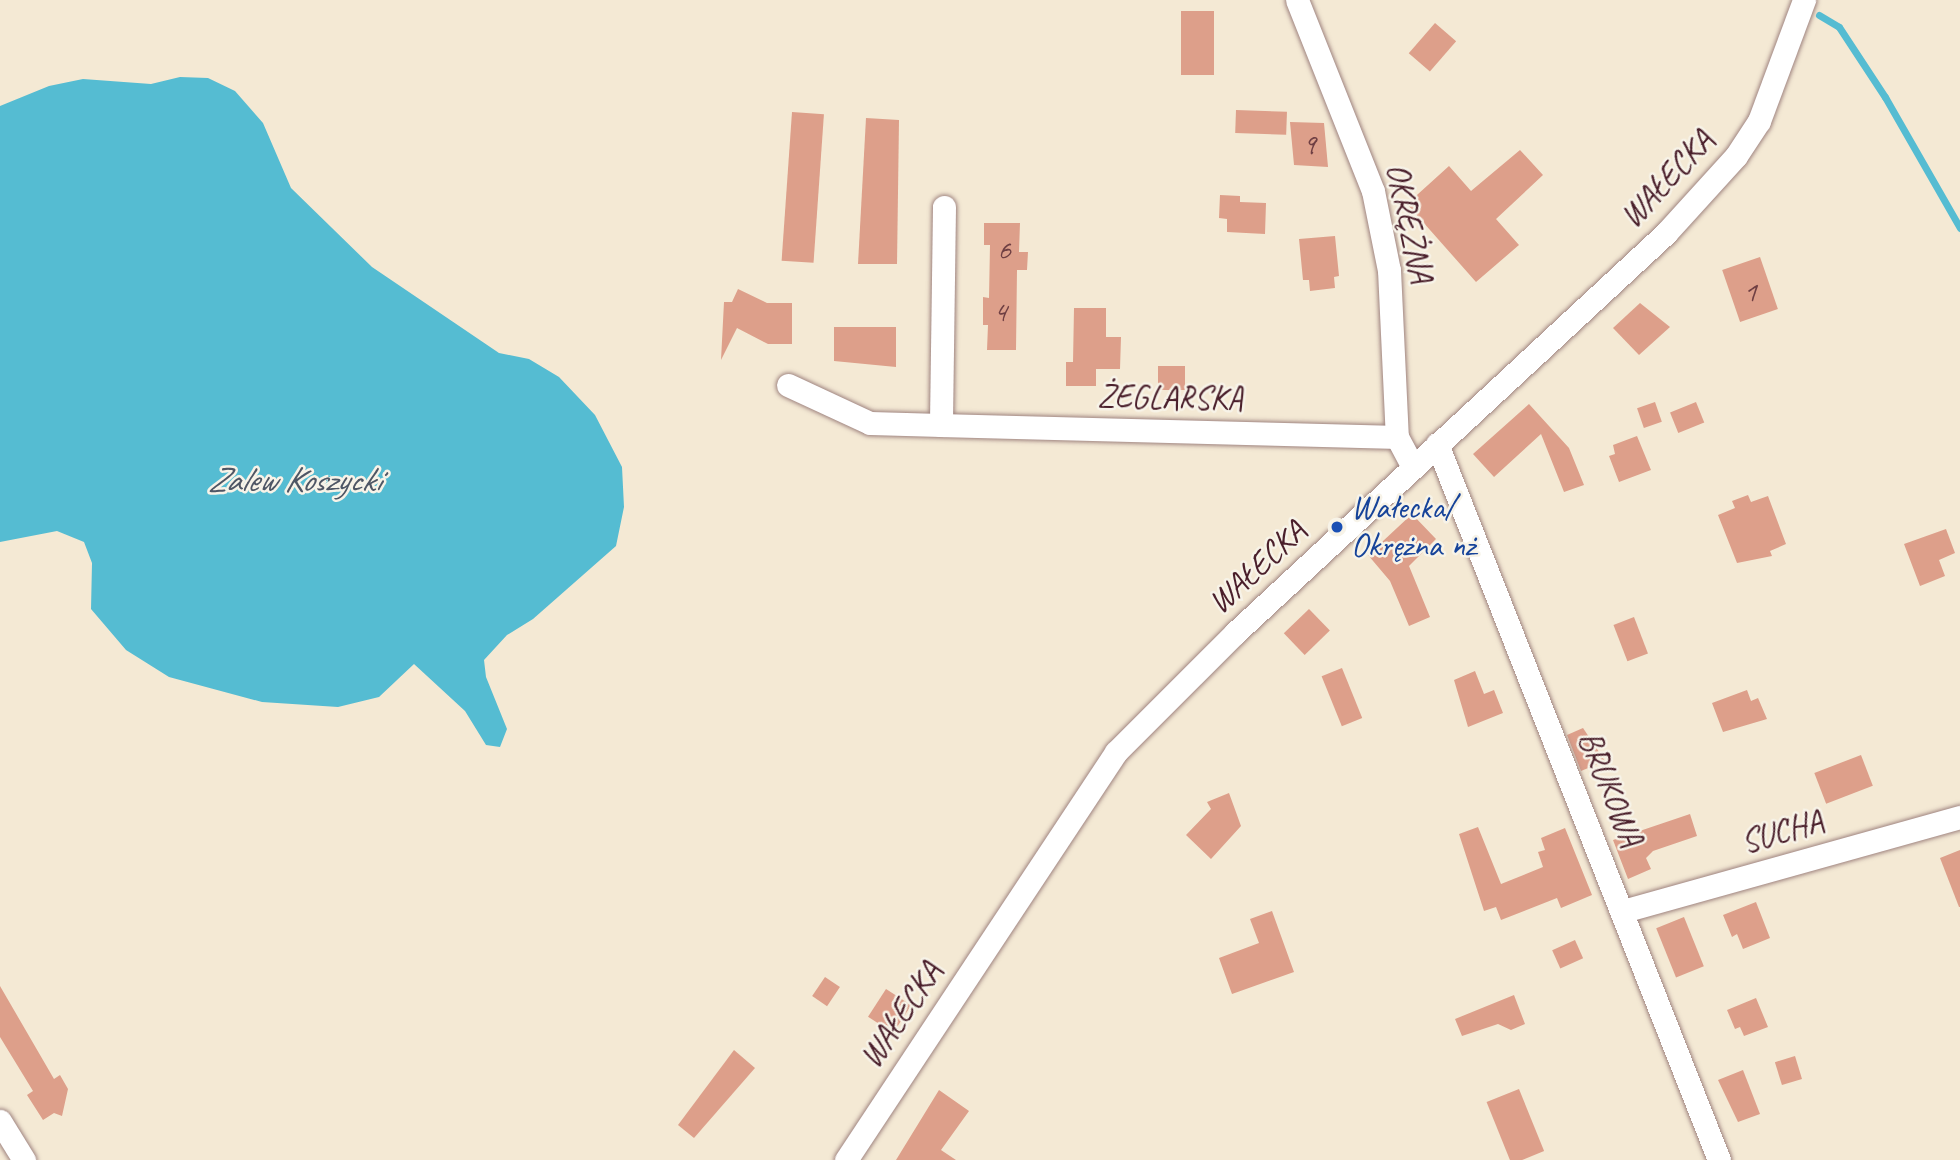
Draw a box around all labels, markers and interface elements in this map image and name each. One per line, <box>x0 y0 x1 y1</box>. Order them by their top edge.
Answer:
street label: WAŁECKA <box>1612 122 1722 236</box>
house number: 9 <box>1302 126 1316 162</box>
street label: OKRĘŻNA <box>1377 160 1441 286</box>
house number: 6 <box>997 231 1011 267</box>
house number: 1 <box>1743 273 1757 309</box>
house number: 4 <box>993 293 1007 329</box>
street label: ŻEGLARSKA <box>1097 377 1243 419</box>
water label: Zalew Koszycki <box>208 459 380 501</box>
place label: Wałecka/ Okrężna nż <box>1351 488 1475 566</box>
street label: WAŁECKA <box>1200 512 1314 622</box>
marker: Wałecka/ Okrężna nż <box>1329 519 1345 535</box>
street label: BRUKOWA <box>1569 725 1651 853</box>
street label: SUCHA <box>1737 802 1827 862</box>
street label: WAŁECKA <box>851 955 951 1075</box>

